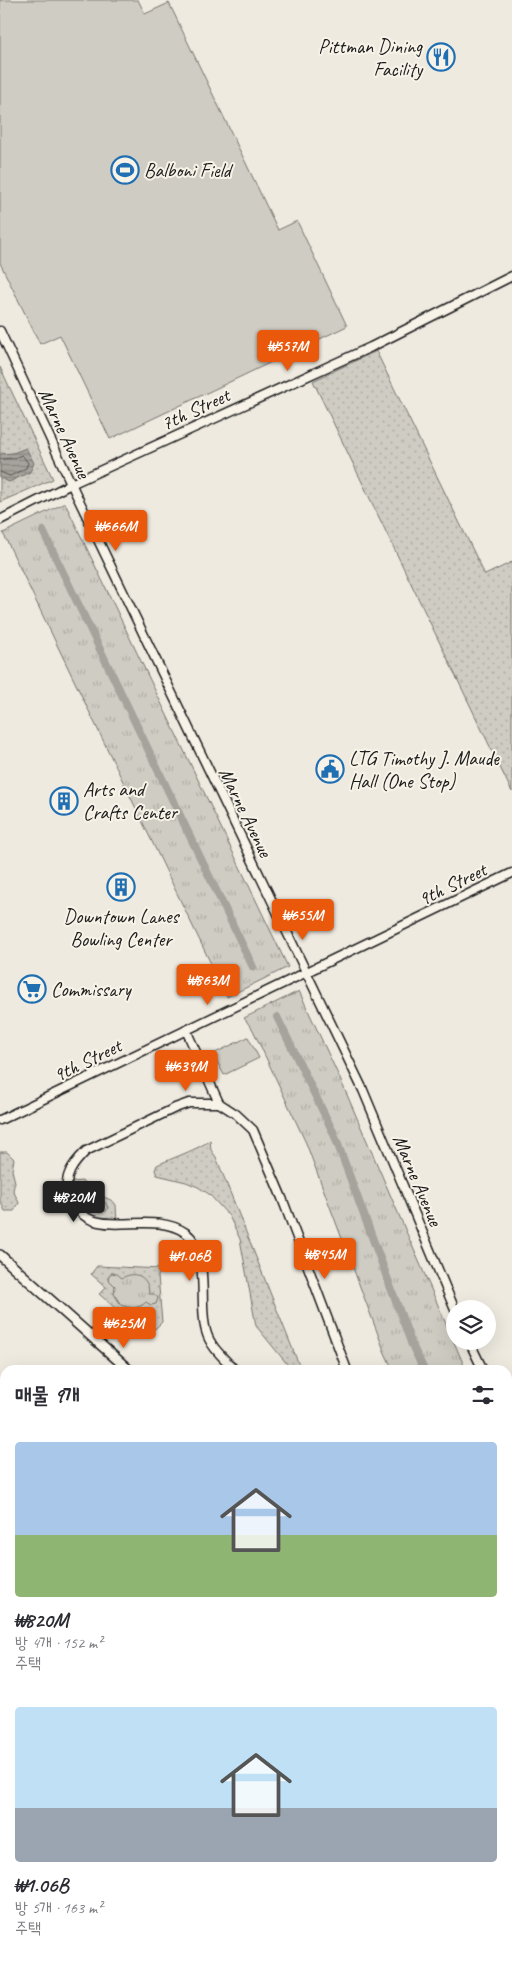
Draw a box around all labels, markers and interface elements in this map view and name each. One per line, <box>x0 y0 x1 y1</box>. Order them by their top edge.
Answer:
place label: Pittman Dining Facility <box>318 34 424 82</box>
restaurant icon: Pittman Dining Facility <box>426 42 456 72</box>
sports icon: Balboni Field <box>110 155 140 185</box>
place label: Balboni Field <box>144 158 234 183</box>
pin: ₩557M <box>253 330 323 372</box>
text: ₩557M <box>268 336 308 356</box>
street label: 7th Street <box>157 382 236 436</box>
street label: Marne Avenue <box>33 384 97 484</box>
pin: ₩666M <box>81 510 151 552</box>
text: ₩666M <box>95 516 137 536</box>
place label: LTG Timothy J. Maude Hall (One Stop) <box>349 746 500 794</box>
public building icon: LTG Timothy J. Maude Hall (One Stop) <box>315 754 345 784</box>
street label: Marne Avenue <box>213 763 279 862</box>
place label: Arts and Crafts Center <box>83 777 179 825</box>
building icon: Arts and Crafts Center <box>49 786 79 816</box>
street label: 9th Street <box>414 856 493 912</box>
building icon: Downtown Lanes Bowling Center <box>106 872 136 902</box>
pin: ₩655M <box>268 898 338 941</box>
place label: Downtown Lanes Bowling Center <box>64 904 181 952</box>
text: ₩655M <box>283 905 323 925</box>
pin: ₩863M <box>173 964 243 1006</box>
text: ₩863M <box>188 970 228 990</box>
supermarket icon: Commissary <box>17 974 47 1004</box>
place label: Commissary <box>51 977 133 1002</box>
street label: 9th Street <box>49 1032 128 1088</box>
pin: ₩639M <box>151 1050 221 1092</box>
text: ₩639M <box>166 1056 206 1076</box>
street label: Marne Avenue <box>387 1131 448 1231</box>
pin: ₩820M <box>39 1180 109 1223</box>
text: ₩820M <box>54 1187 94 1207</box>
pin: ₩845M <box>290 1238 360 1280</box>
pin: ₩1.06B <box>149 1240 231 1282</box>
text: ₩845M <box>305 1244 345 1264</box>
text: ₩1.06B <box>170 1246 210 1266</box>
map controls <box>446 1300 496 1350</box>
button: layers <box>446 1300 496 1350</box>
pin: ₩625M <box>89 1306 159 1349</box>
text: ₩625M <box>104 1313 144 1333</box>
icon: filters <box>469 1381 497 1409</box>
text: 매물 9개 <box>15 1382 80 1408</box>
icon: home <box>211 1475 301 1565</box>
text: ₩820M <box>15 1607 68 1633</box>
text: 방 4개 · 152 m² <box>15 1633 102 1653</box>
text: 주택 <box>15 1653 41 1673</box>
icon: home <box>211 1740 301 1830</box>
text: ₩1.06B <box>15 1872 68 1898</box>
text: 방 5개 · 163 m² <box>15 1898 102 1918</box>
text: 주택 <box>15 1918 41 1938</box>

